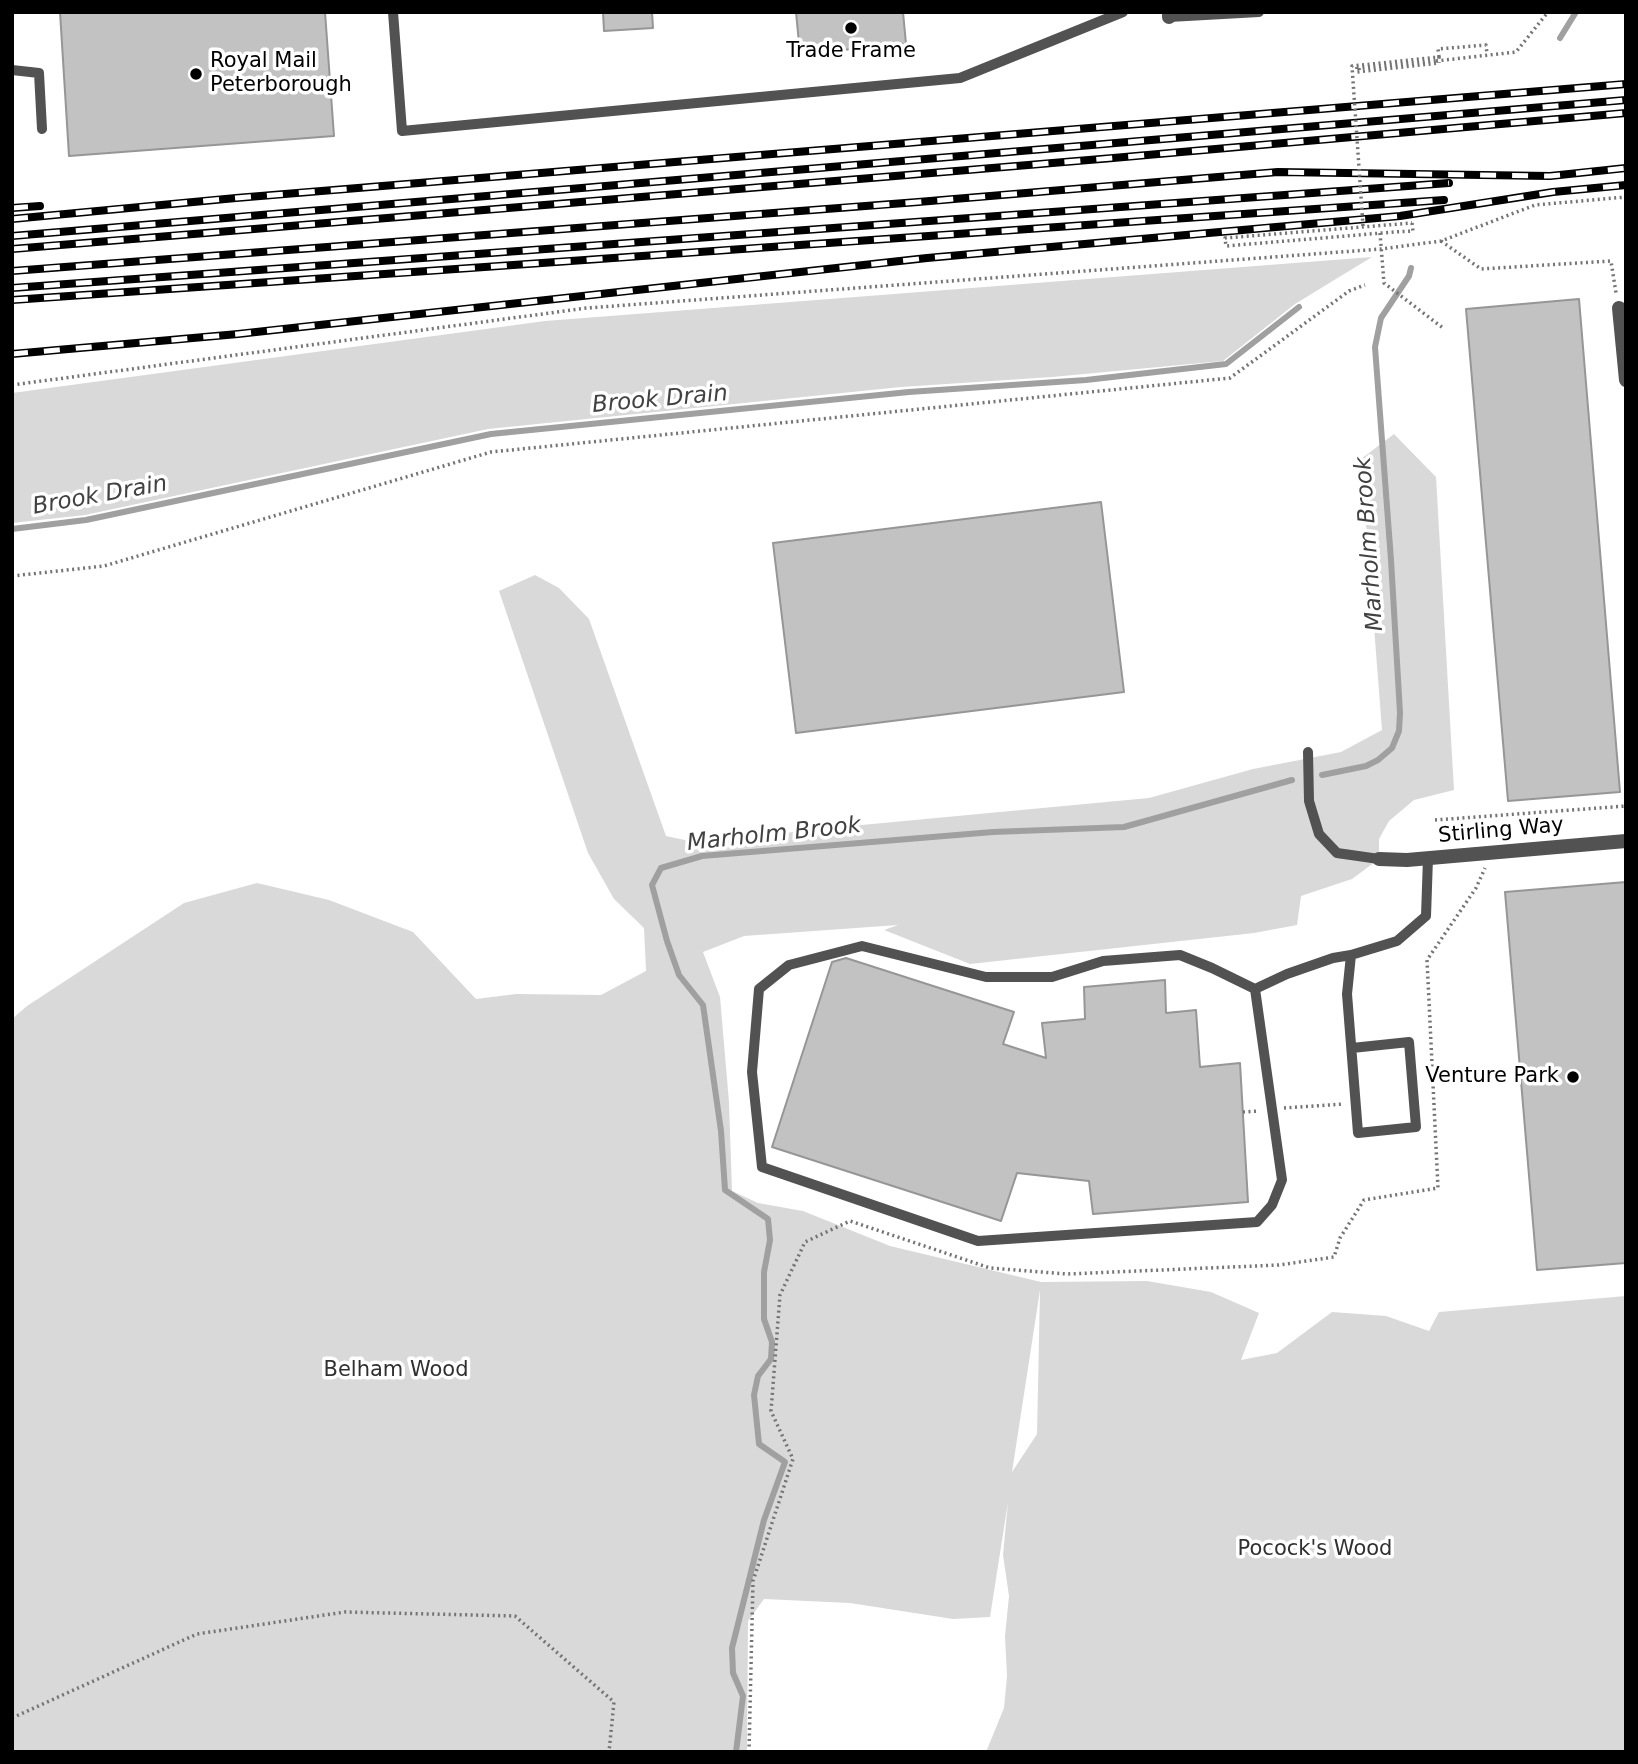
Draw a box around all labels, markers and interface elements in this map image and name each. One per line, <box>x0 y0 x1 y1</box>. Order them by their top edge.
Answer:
marker: Trade Frame <box>843 20 859 36</box>
place label: Trade Frame <box>786 39 916 65</box>
place label: Royal Mail Peterborough <box>210 49 352 99</box>
marker: Royal Mail Peterborough <box>188 66 204 82</box>
water label: Brook Drain <box>591 380 729 420</box>
water label: Marholm Brook <box>1350 456 1390 632</box>
water label: Brook Drain <box>31 471 169 521</box>
water label: Marholm Brook <box>686 812 862 858</box>
street label: Stirling Way <box>1437 813 1565 849</box>
place label: Venture Park <box>1425 1064 1559 1090</box>
marker: Venture Park <box>1565 1069 1581 1085</box>
park label: Belham Wood <box>323 1358 469 1384</box>
park label: Pocock's Wood <box>1238 1537 1392 1563</box>

